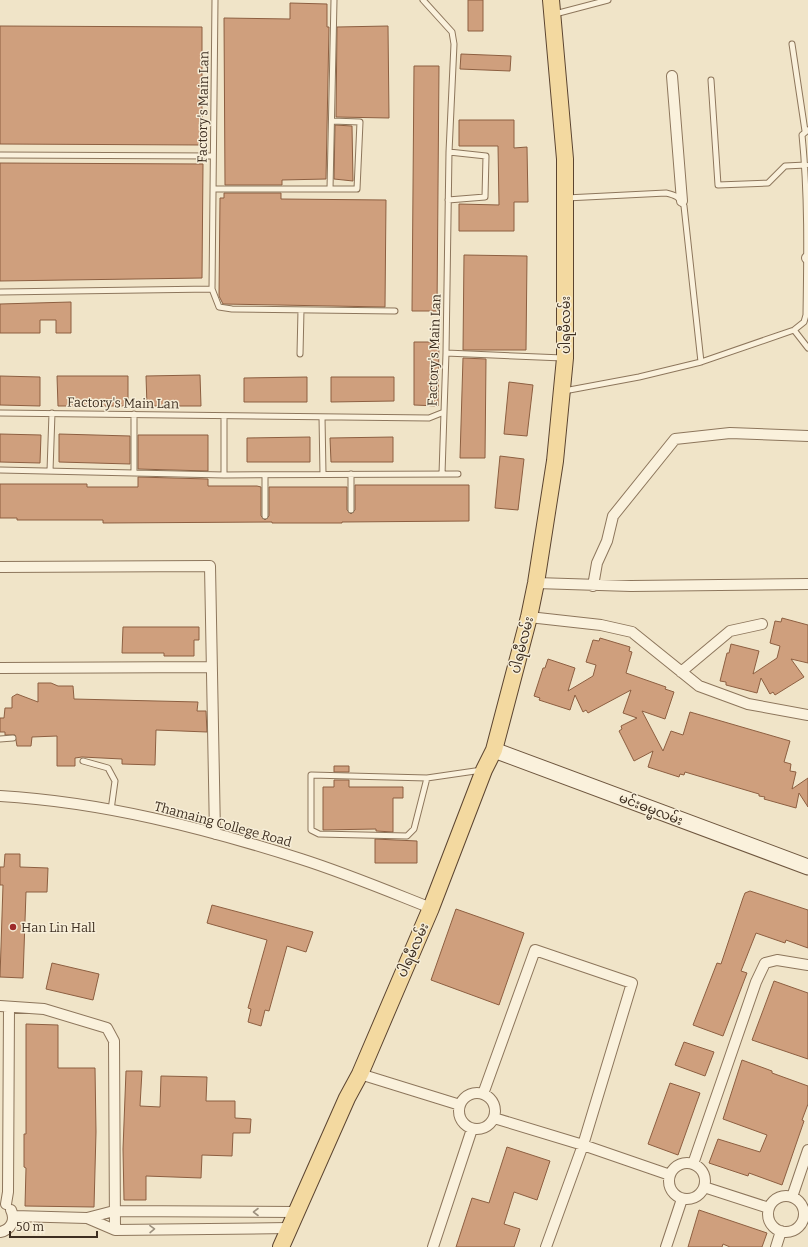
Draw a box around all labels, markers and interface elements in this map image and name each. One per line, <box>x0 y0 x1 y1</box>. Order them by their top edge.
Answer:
street label: Factory's Main Lan <box>195 50 211 163</box>
street label: Factory's Main Lan <box>425 293 443 406</box>
street label: ပါရမီလမ်း <box>557 296 576 354</box>
street label: Factory's Main Lan <box>67 395 180 411</box>
street label: ပါရမီလမ်း <box>507 615 539 676</box>
street label: မင်းဓမ္မလမ်း <box>616 789 685 831</box>
street label: Thamaing College Road <box>153 798 294 850</box>
place label: Han Lin Hall <box>21 920 96 935</box>
street label: ပါရမီလမ်း <box>393 920 434 981</box>
marker: Han Lin Hall <box>8 922 18 932</box>
one-way arrow <box>253 1208 259 1216</box>
scale bar <box>10 1213 97 1239</box>
text: 50 m <box>16 1220 45 1234</box>
one-way arrow <box>149 1225 155 1233</box>

